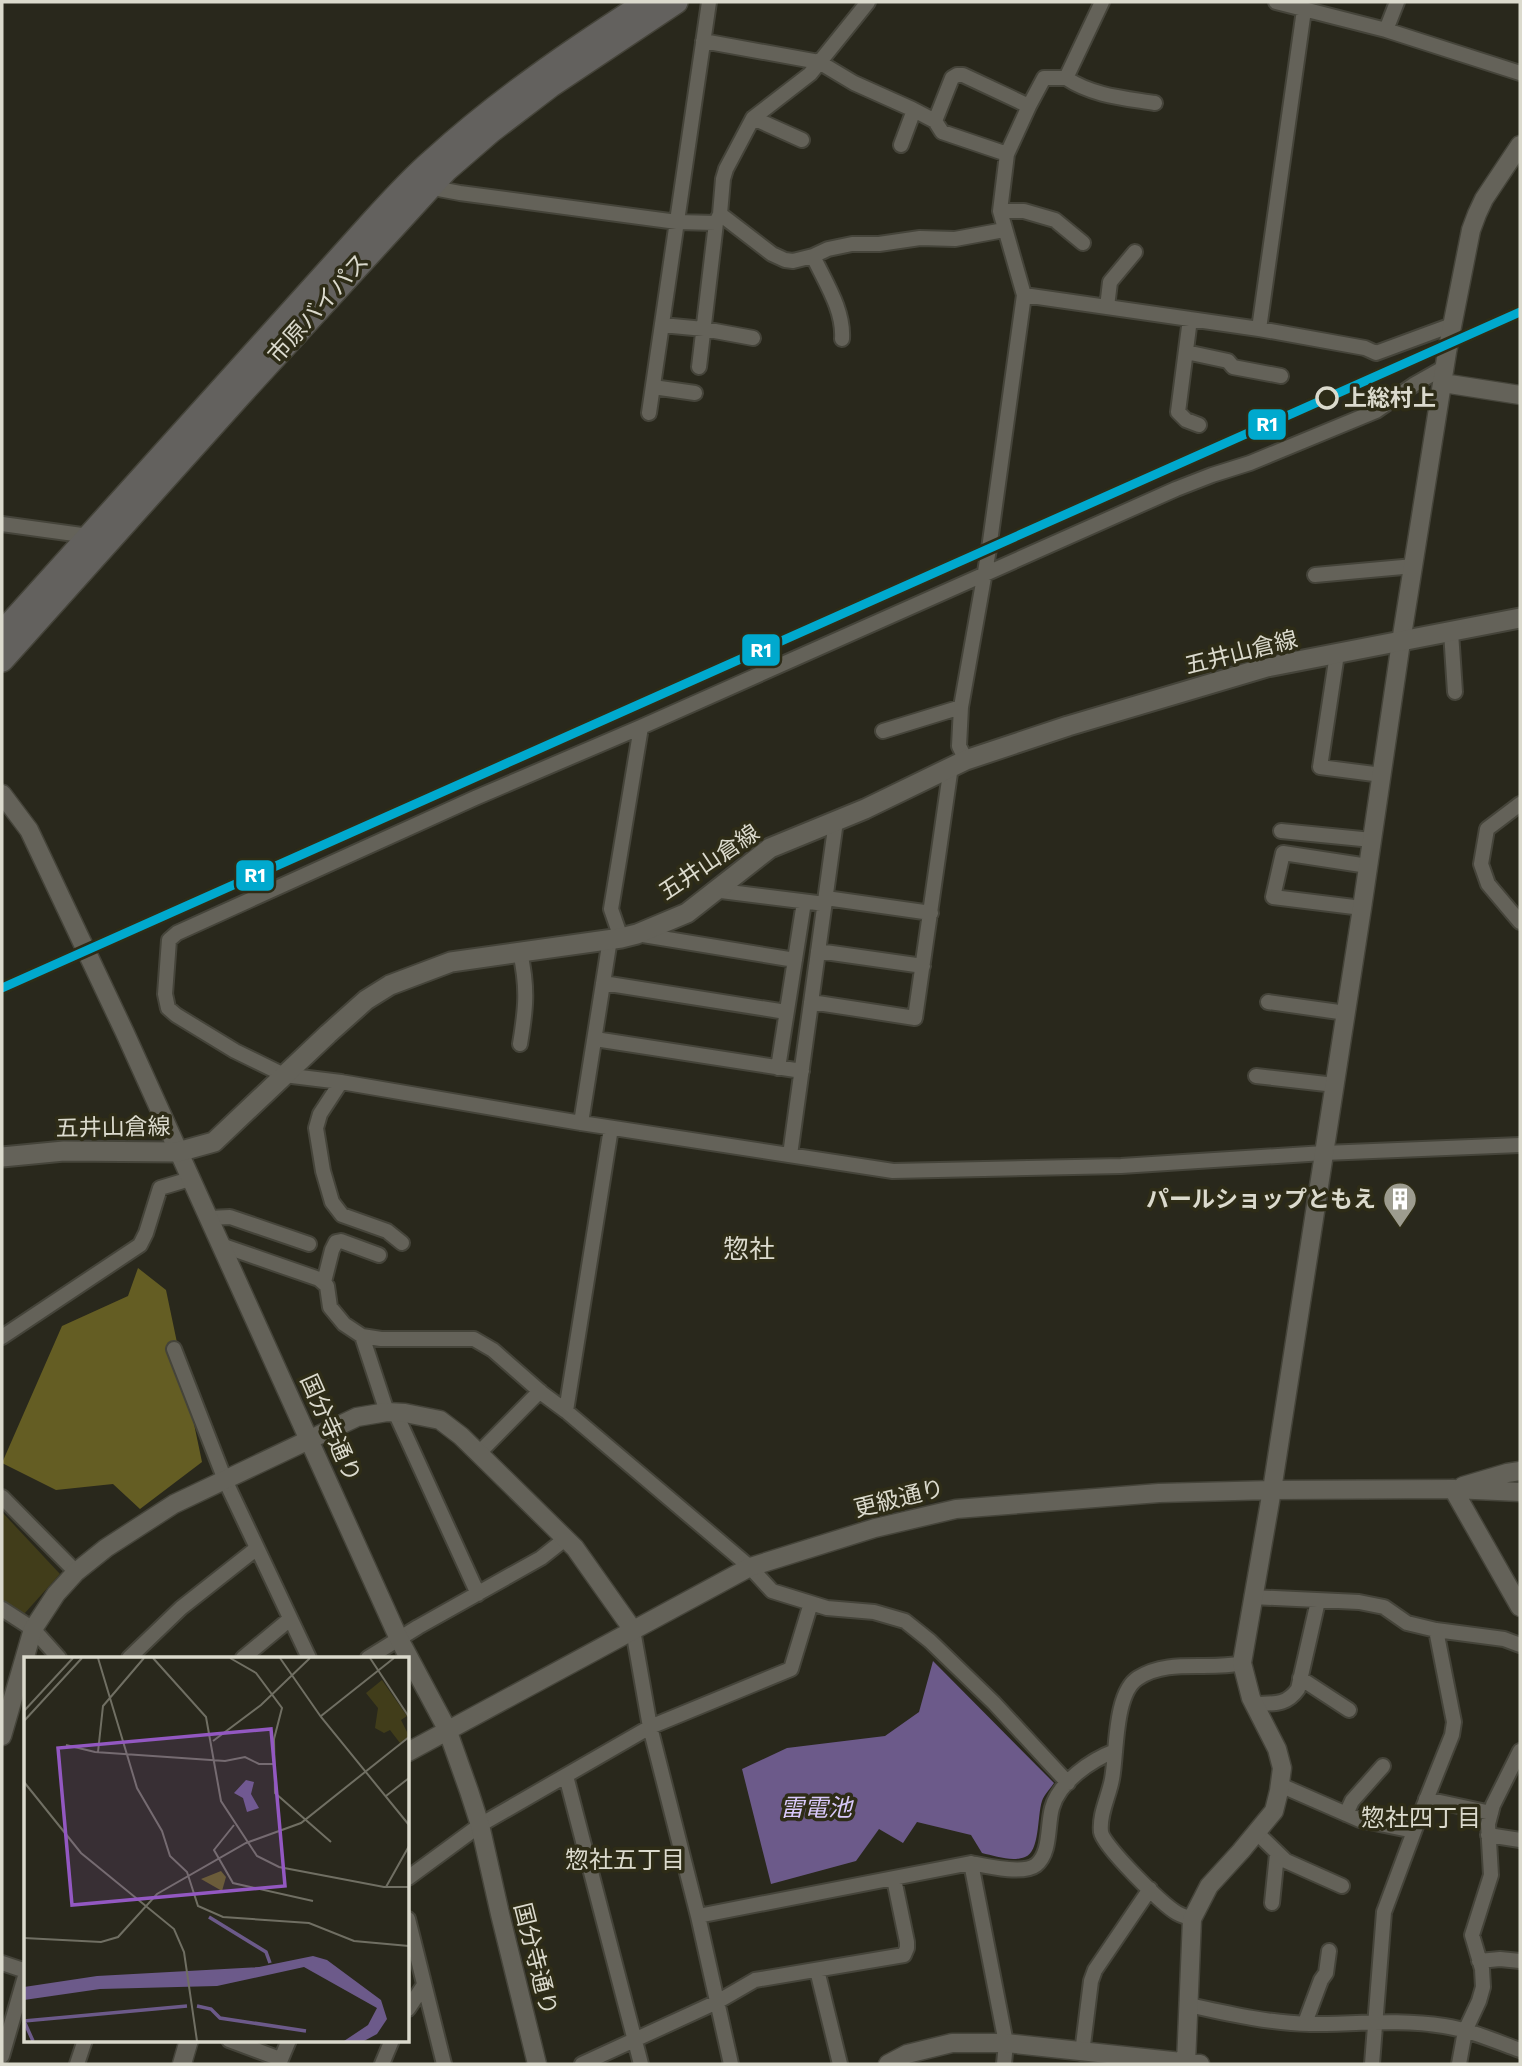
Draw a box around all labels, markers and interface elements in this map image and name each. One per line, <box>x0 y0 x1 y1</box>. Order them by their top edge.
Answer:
street label: 市原バイパス <box>262 248 374 368</box>
place label: 上総村上 <box>1344 385 1436 412</box>
marker: 上総村上 <box>1316 387 1338 409</box>
line badge: R1 <box>1247 408 1287 441</box>
text: R1 <box>1256 413 1278 436</box>
street label: 五井山倉線 <box>1182 625 1300 679</box>
line badge: R1 <box>741 633 781 667</box>
text: R1 <box>750 639 772 662</box>
street label: 五井山倉線 <box>654 819 764 906</box>
line badge: R1 <box>235 859 275 892</box>
text: R1 <box>244 864 266 887</box>
street label: 五井山倉線 <box>55 1113 171 1142</box>
building icon: パールショップともえ <box>1381 1180 1419 1229</box>
place label: パールショップともえ <box>1146 1186 1376 1213</box>
district label: 惣社 <box>723 1234 775 1264</box>
street label: 国分寺通り <box>295 1370 366 1486</box>
street label: 更級通り <box>851 1474 947 1523</box>
inset map <box>24 1657 410 2042</box>
water label: 雷電池 <box>780 1794 854 1822</box>
district label: 惣社四丁目 <box>1361 1804 1481 1832</box>
district label: 惣社五丁目 <box>565 1846 685 1874</box>
street label: 国分寺通り <box>509 1900 563 2018</box>

